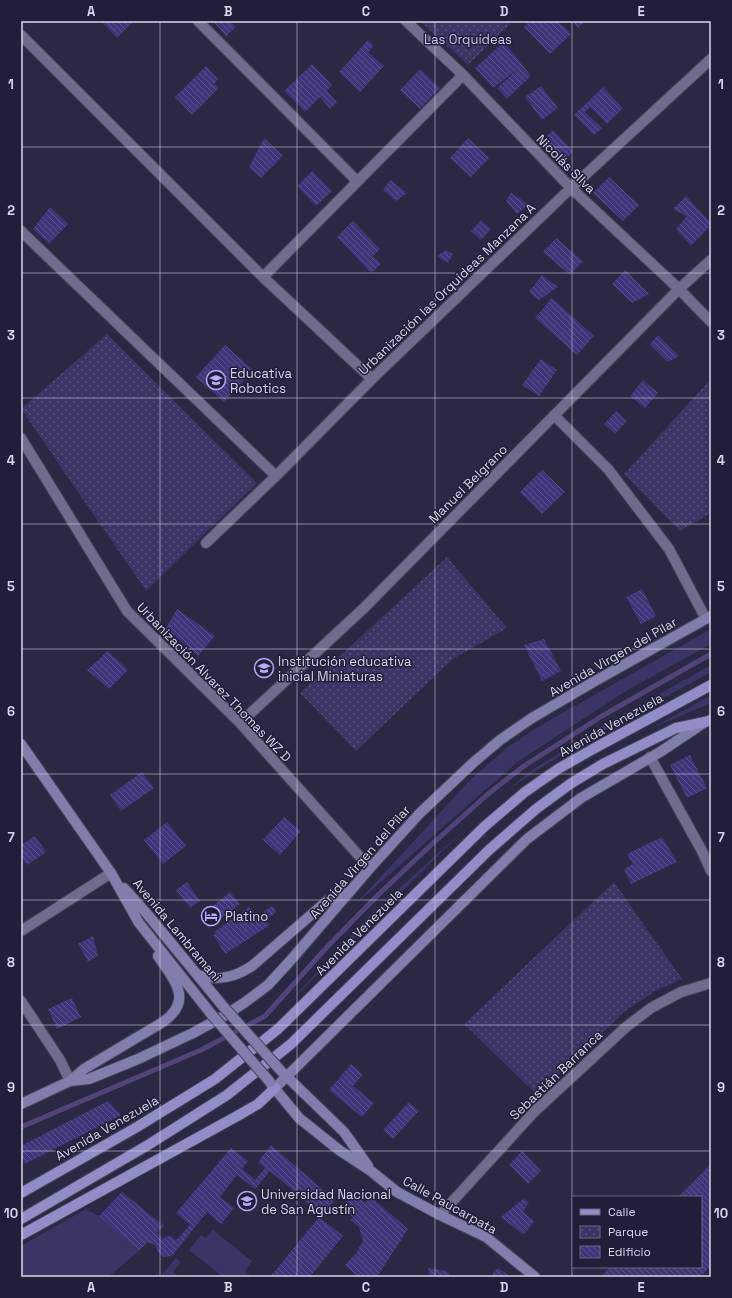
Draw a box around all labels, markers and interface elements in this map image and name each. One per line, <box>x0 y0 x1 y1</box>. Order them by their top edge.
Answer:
text: A <box>87 3 96 20</box>
text: B <box>224 3 233 20</box>
text: C <box>362 3 370 20</box>
text: D <box>500 3 509 20</box>
text: E <box>637 3 645 20</box>
park label: Las Orquídeas <box>424 31 512 48</box>
text: 1 <box>8 76 14 93</box>
text: 1 <box>718 76 724 93</box>
street label: Nicolás SIlva <box>533 131 600 198</box>
street label: Urbanización las Orquídeas Manzana A <box>355 200 539 378</box>
text: 2 <box>7 202 15 219</box>
text: 2 <box>717 202 725 219</box>
text: 3 <box>7 327 15 344</box>
text: 3 <box>717 327 725 344</box>
place label: Educativa Robotics <box>230 365 292 397</box>
school or university icon: Educativa Robotics <box>205 369 227 391</box>
street label: Manuel Belgrano <box>425 441 511 527</box>
text: 4 <box>7 452 15 469</box>
text: 4 <box>717 452 725 469</box>
text: 5 <box>7 578 15 595</box>
text: 5 <box>717 578 725 595</box>
street label: Urbanización Alvarez Thomas WZ D <box>133 599 295 765</box>
street label: Avenida Virgen del Pilar <box>546 613 680 701</box>
place label: Institución educativa inicial Miniaturas <box>278 653 412 685</box>
school or university icon: Institución educativa inicial Miniaturas <box>253 657 275 679</box>
street label: Avenida Venezuela <box>556 689 666 761</box>
text: 6 <box>7 703 15 720</box>
text: 6 <box>717 703 725 720</box>
street label: Avenida Virgen del Pilar <box>306 802 414 922</box>
text: 7 <box>7 829 15 846</box>
text: 7 <box>717 829 725 846</box>
street label: Avenida Lambramani <box>129 875 225 985</box>
street label: Avenida Venezuela <box>312 884 407 979</box>
hotel icon: Platino <box>200 905 222 927</box>
place label: Platino <box>225 908 268 925</box>
text: 8 <box>7 954 15 971</box>
text: 8 <box>717 954 725 971</box>
street label: Sebastián Barranca <box>506 1026 606 1124</box>
text: 9 <box>7 1079 15 1096</box>
text: 9 <box>717 1079 725 1096</box>
street label: Avenida Venezuela <box>52 1091 162 1164</box>
street label: Calle Paucarpata <box>400 1172 501 1238</box>
place label: Universidad Nacional de San Agustín <box>261 1186 391 1218</box>
school or university icon: Universidad Nacional de San Agustín <box>236 1190 258 1212</box>
legend <box>572 1196 702 1268</box>
text: Calle <box>608 1204 636 1220</box>
text: 10 <box>4 1205 18 1222</box>
text: 10 <box>714 1205 728 1222</box>
text: Parque <box>608 1224 648 1240</box>
text: Edificio <box>608 1244 651 1260</box>
text: A <box>87 1279 96 1296</box>
text: B <box>224 1279 233 1296</box>
text: C <box>362 1279 370 1296</box>
text: D <box>500 1279 509 1296</box>
text: E <box>637 1279 645 1296</box>

